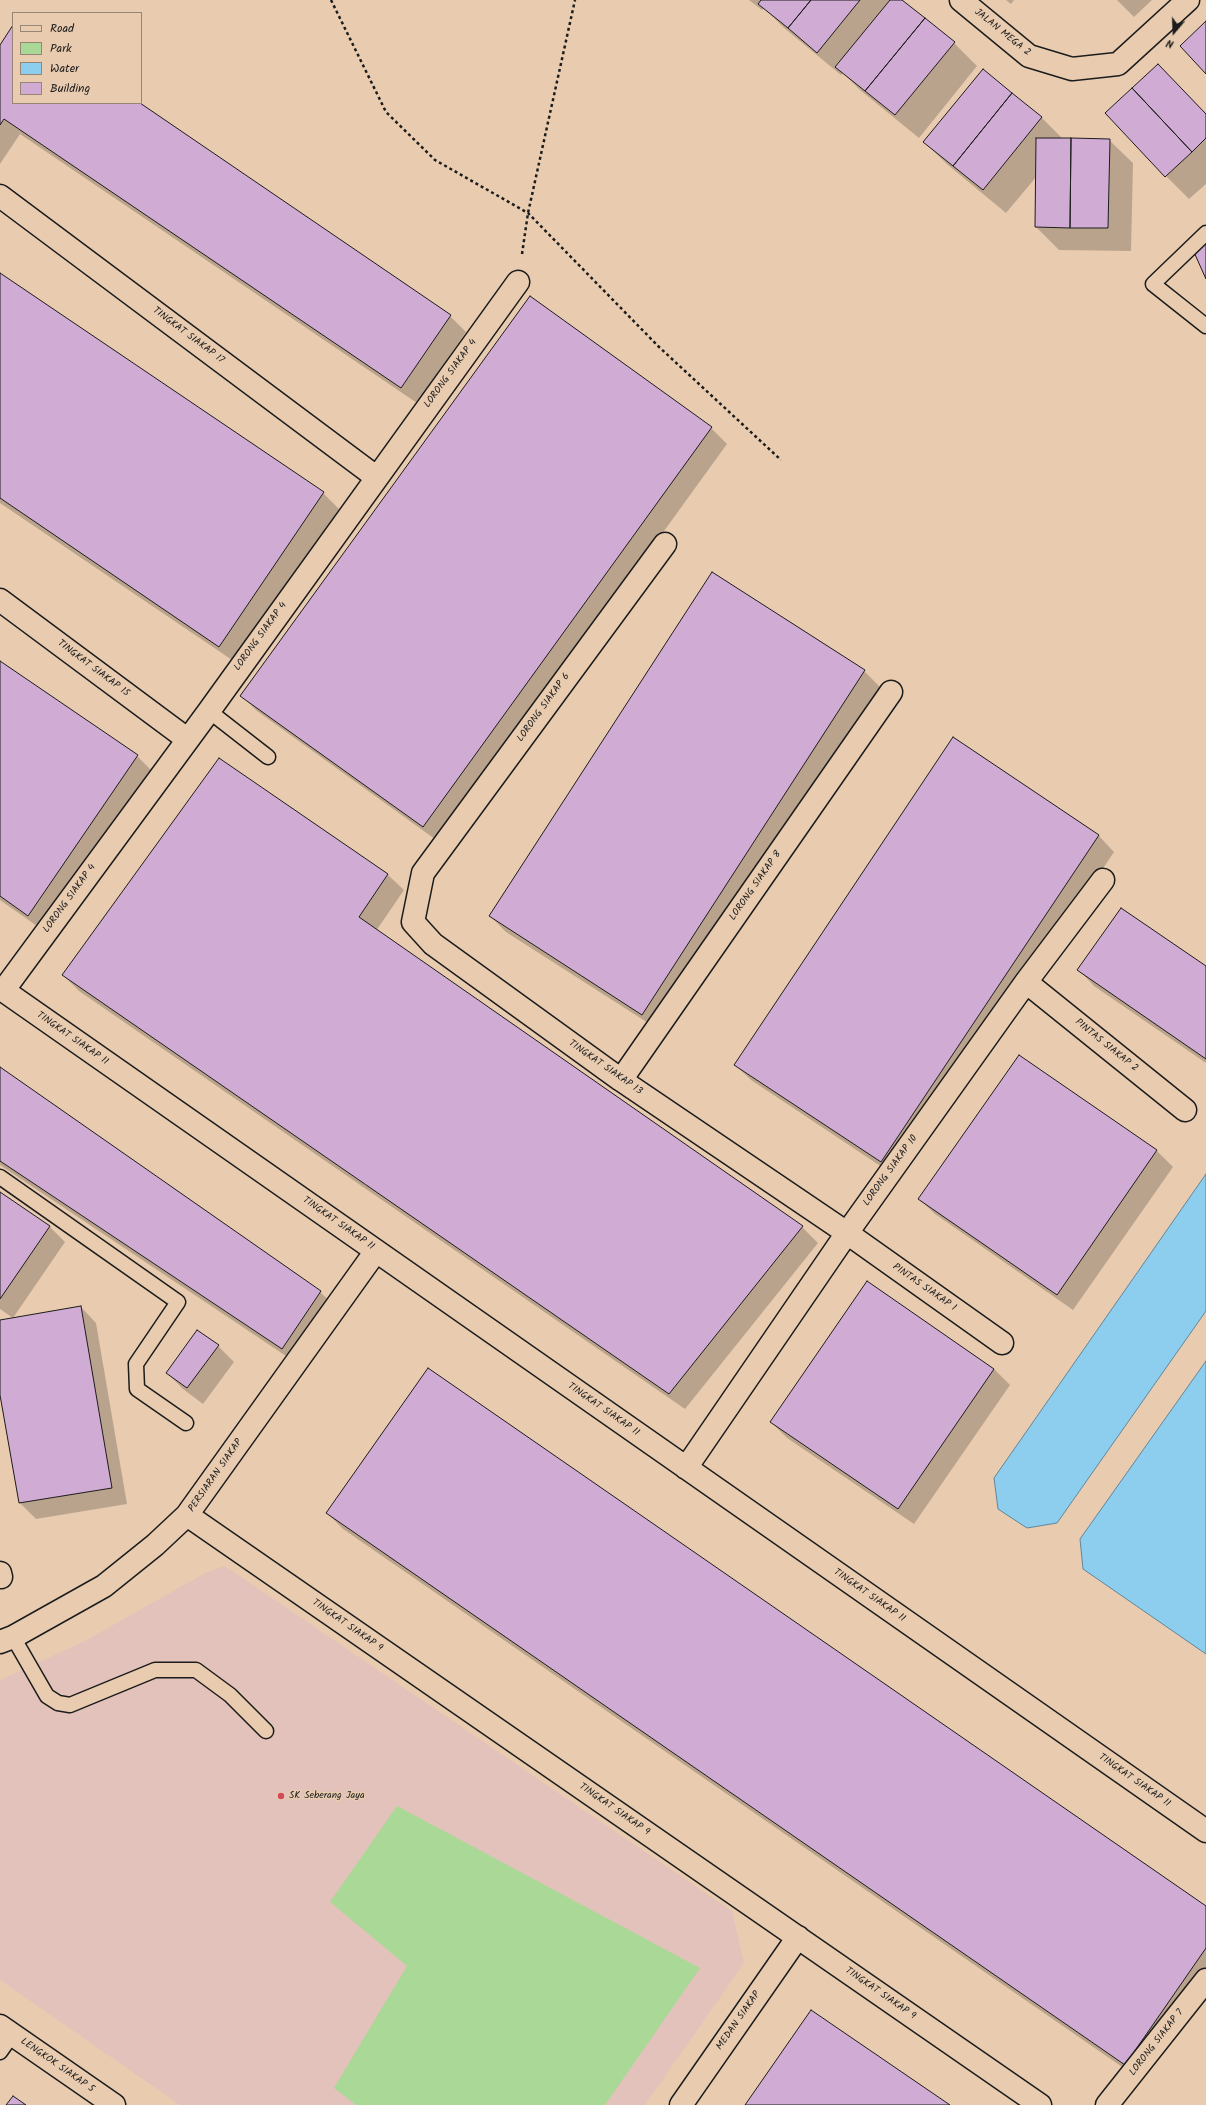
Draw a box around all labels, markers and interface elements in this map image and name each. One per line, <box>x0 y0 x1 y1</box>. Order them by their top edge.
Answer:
street label: JALAN MEGA 2 <box>971 7 1033 59</box>
legend <box>12 12 142 104</box>
north arrow <box>1154 12 1194 52</box>
text: Road <box>50 19 74 38</box>
text: N <box>1164 34 1176 53</box>
text: Park <box>50 39 72 58</box>
text: Water <box>50 59 79 78</box>
text: Building <box>50 79 90 98</box>
street label: TINGKAT SIAKAP 17 <box>150 305 226 367</box>
street label: LORONG SIAKAP 4 <box>422 337 480 411</box>
street label: LORONG SIAKAP 4 <box>232 600 290 674</box>
street label: TINGKAT SIAKAP 15 <box>55 638 131 700</box>
street label: LORONG SIAKAP 6 <box>515 671 573 745</box>
street label: LORONG SIAKAP 8 <box>727 849 785 923</box>
street label: LORONG SIAKAP 4 <box>41 862 99 936</box>
street label: TINGKAT SIAKAP 11 <box>34 1010 110 1068</box>
street label: PINTAS SIAKAP 2 <box>1072 1017 1140 1075</box>
street label: TINGKAT SIAKAP 13 <box>566 1038 644 1098</box>
street label: LORONG SIAKAP 10 <box>861 1133 921 1209</box>
street label: TINGKAT SIAKAP 11 <box>300 1195 376 1253</box>
street label: PINTAS SIAKAP 1 <box>890 1262 958 1314</box>
street label: TINGKAT SIAKAP 11 <box>565 1381 641 1439</box>
street label: PERSIARAN SIAKAP <box>186 1437 246 1515</box>
street label: TINGKAT SIAKAP 11 <box>831 1567 907 1625</box>
street label: TINGKAT SIAKAP 9 <box>309 1597 385 1655</box>
street label: TINGKAT SIAKAP 11 <box>1096 1752 1172 1810</box>
street label: TINGKAT SIAKAP 9 <box>576 1781 652 1839</box>
place label: SK Seberang Jaya <box>289 1790 365 1802</box>
marker: SK Seberang Jaya <box>276 1791 286 1801</box>
street label: TINGKAT SIAKAP 9 <box>842 1965 918 2023</box>
street label: MEDAN SIAKAP <box>714 1989 764 2053</box>
street label: LORONG SIAKAP 7 <box>1127 2007 1187 2079</box>
street label: LENGKOK SIAKAP 5 <box>18 2036 96 2096</box>

